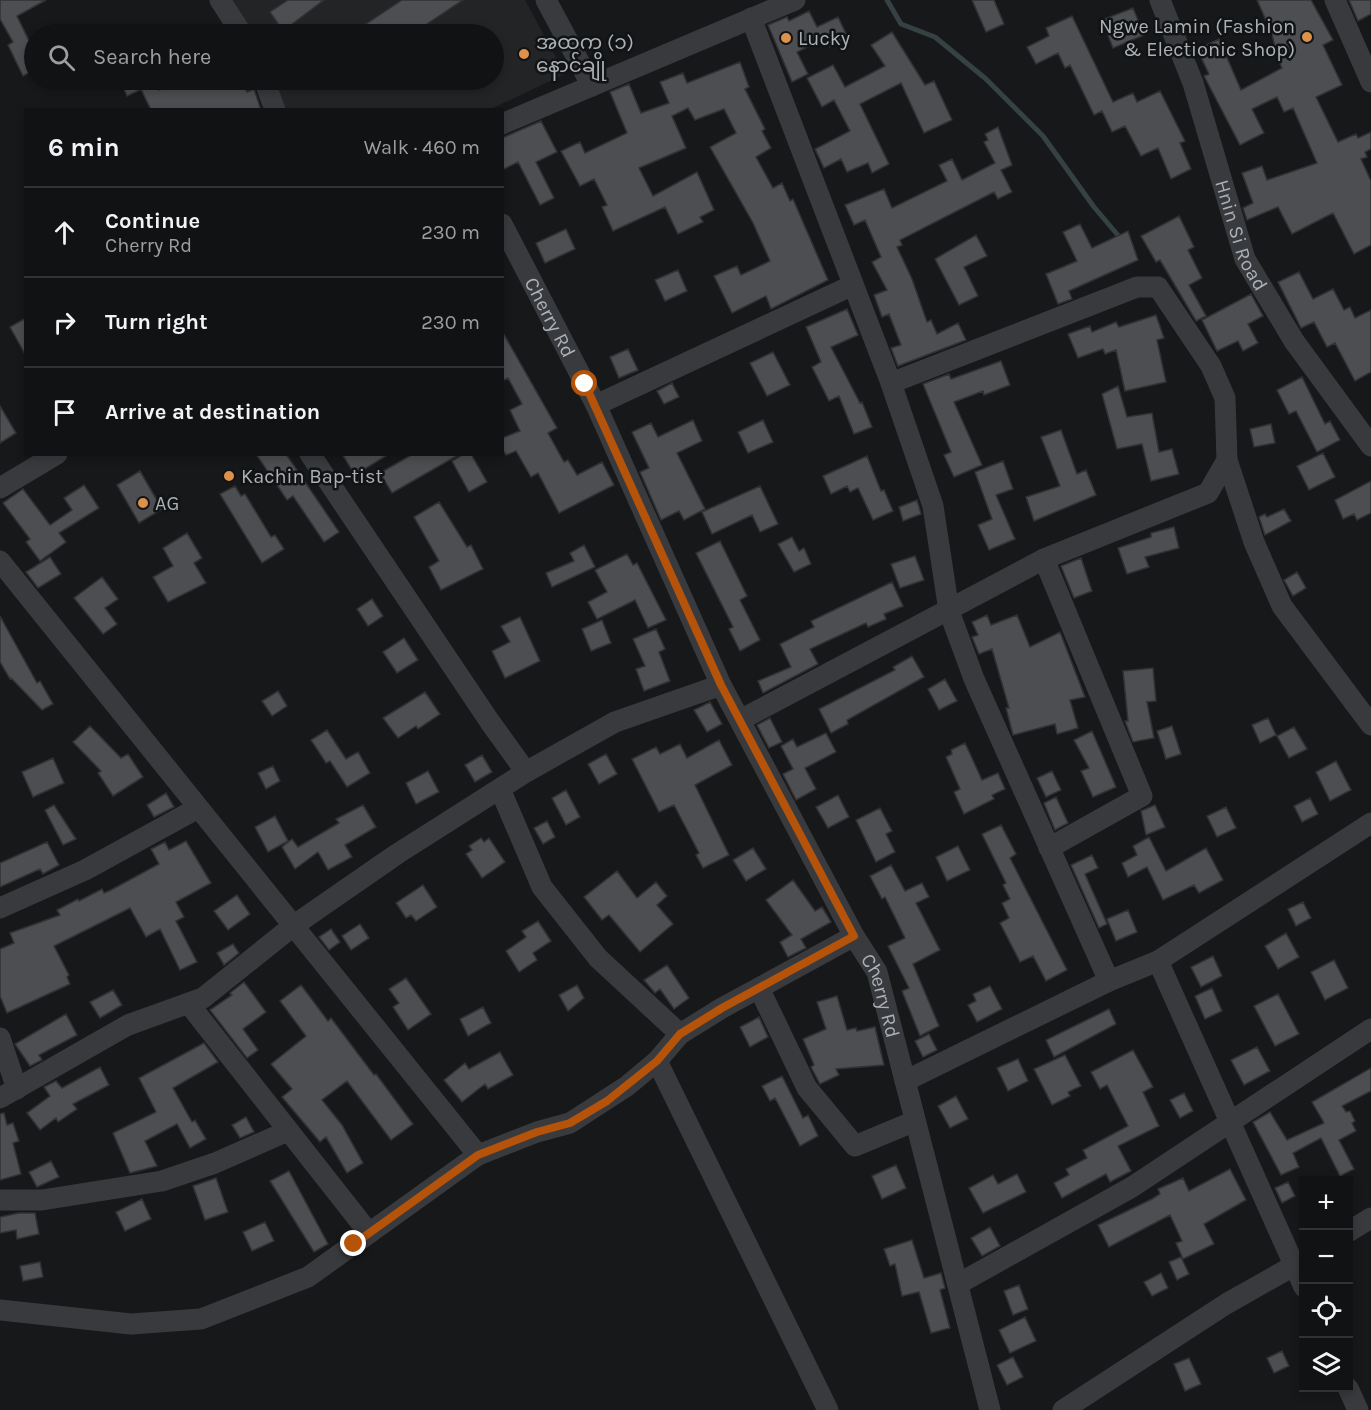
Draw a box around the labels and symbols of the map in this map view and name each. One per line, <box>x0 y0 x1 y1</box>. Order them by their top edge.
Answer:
place label: Ngwe Lamin (Fashion & Electionic Shop) <box>1099 15 1295 61</box>
place label: Lucky <box>798 27 850 50</box>
marker: Ngwe Lamin (Fashion & Electionic Shop) <box>1300 30 1314 44</box>
place label: အထက (၁) နောင်ချို <box>536 31 634 81</box>
marker: Lucky <box>779 31 793 45</box>
marker: အထက (၁) နောင်ချို <box>517 47 531 61</box>
street label: Hnin Si Road <box>1210 177 1272 295</box>
street label: Cherry Rd <box>520 273 580 361</box>
route start <box>571 370 597 396</box>
place label: Kachin Bap-tist <box>241 465 383 488</box>
marker: Kachin Bap-tist <box>222 469 236 483</box>
place label: AG <box>155 492 179 515</box>
marker: AG <box>136 496 150 510</box>
street label: Cherry Rd <box>856 949 904 1040</box>
route end <box>340 1230 366 1256</box>

